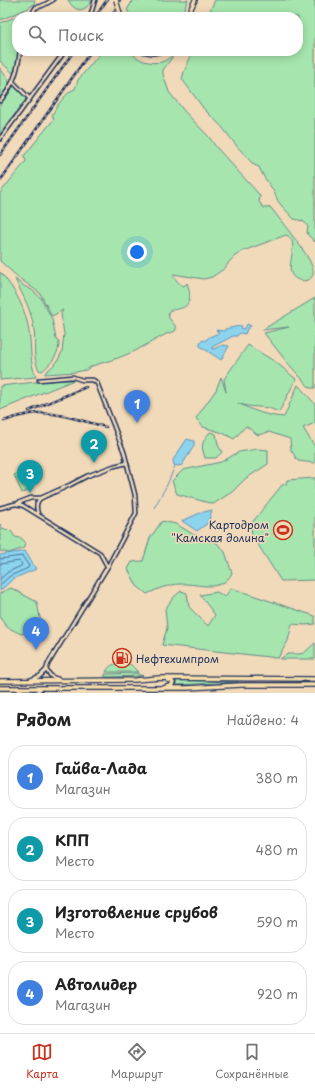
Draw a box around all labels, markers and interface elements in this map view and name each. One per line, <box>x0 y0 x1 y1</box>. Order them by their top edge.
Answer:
search box <box>12 12 303 56</box>
icon: search <box>26 23 48 45</box>
text: Поиск <box>58 23 104 46</box>
your location <box>127 242 147 262</box>
pin: 1 <box>124 390 150 423</box>
pin: 2 <box>81 430 107 463</box>
pin: 3 <box>17 460 43 493</box>
place label: Картодром "Камская долина" <box>171 516 269 546</box>
sports icon: Картодром "Камская долина" <box>272 519 294 541</box>
pin: 4 <box>23 617 49 650</box>
fuel station icon: Нефтехимпром <box>111 647 133 669</box>
place label: Нефтехимпром <box>136 650 219 667</box>
text: Рядом <box>16 706 71 732</box>
text: Найдено: 4 <box>227 710 299 729</box>
text: Гайва-Лада <box>55 756 147 779</box>
text: 1 <box>27 768 33 787</box>
text: 380 m <box>255 768 298 787</box>
text: Магазин <box>55 779 111 798</box>
text: КПП <box>55 828 90 851</box>
text: 2 <box>25 840 35 859</box>
text: 480 m <box>256 840 298 859</box>
text: Место <box>55 851 95 870</box>
text: Изготовление срубов <box>55 900 218 923</box>
text: 3 <box>26 912 34 931</box>
text: 590 m <box>256 912 298 931</box>
text: Место <box>55 923 95 942</box>
text: Автолидер <box>55 972 137 995</box>
text: 4 <box>26 984 34 1003</box>
text: 920 m <box>257 984 298 1003</box>
text: Магазин <box>55 995 111 1014</box>
tab: Карта <box>26 1041 58 1082</box>
tab: Маршрут <box>111 1041 163 1082</box>
tab: Сохранённые <box>215 1041 289 1082</box>

